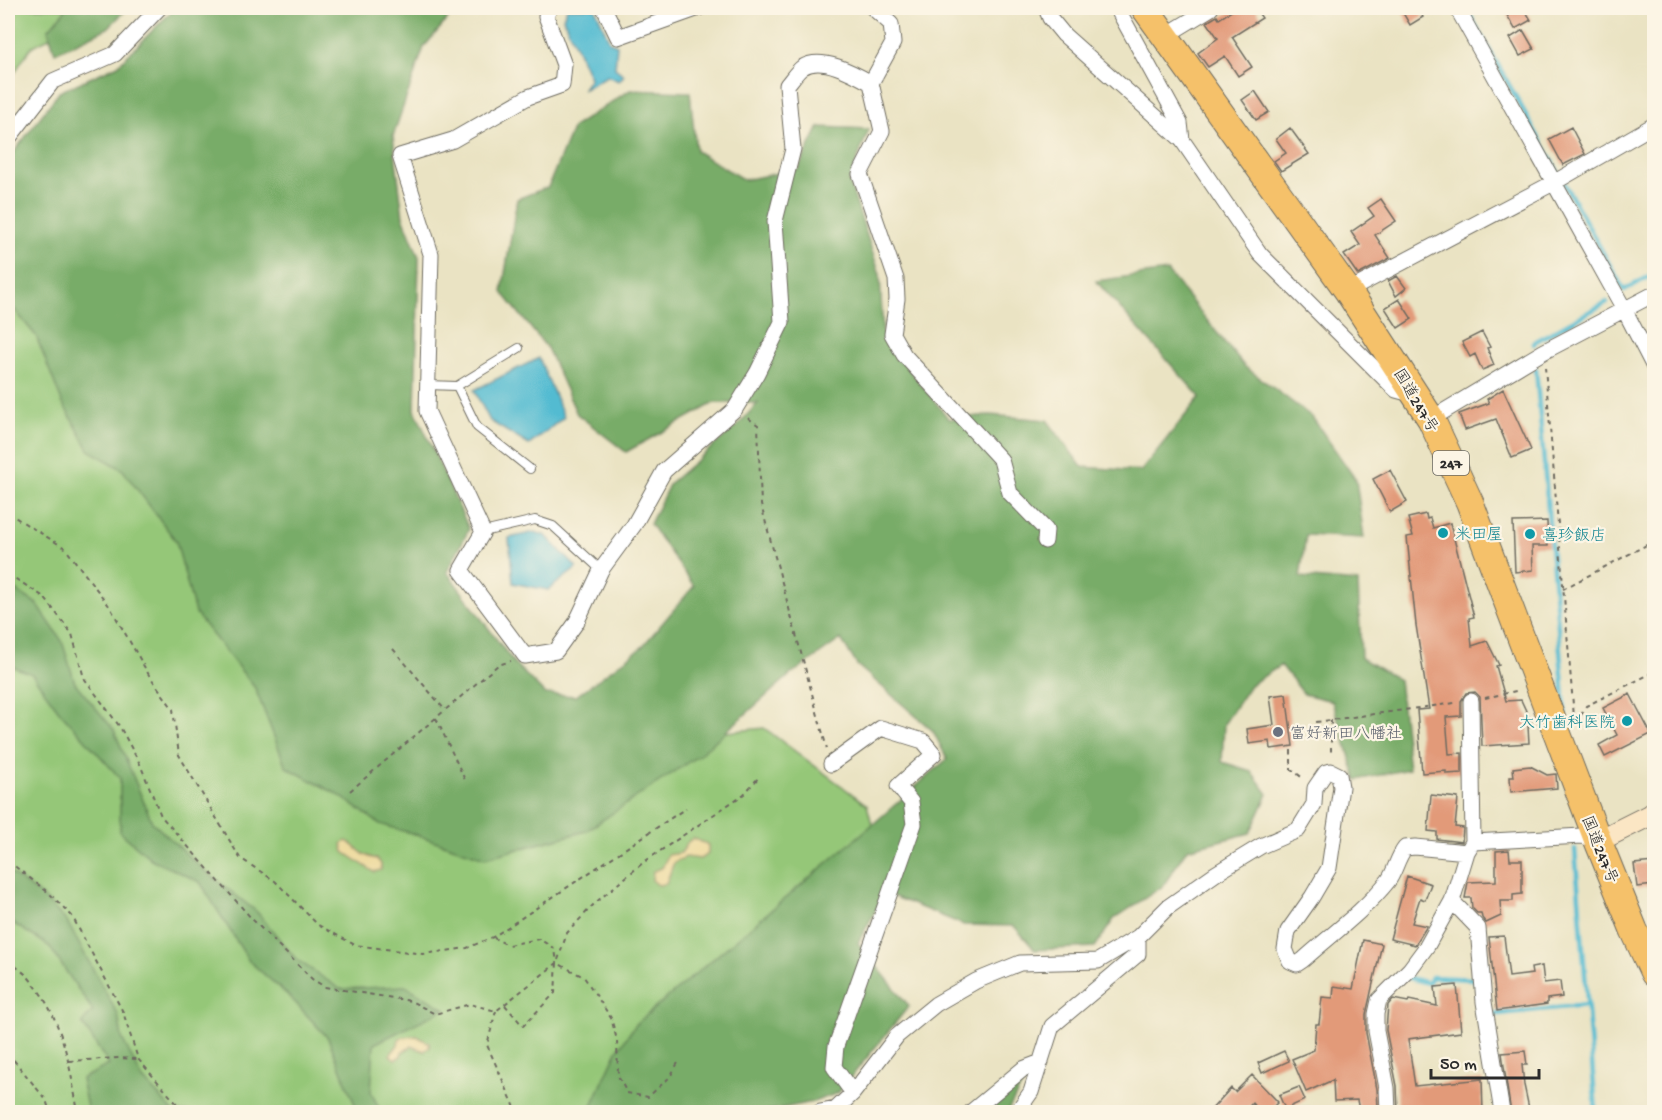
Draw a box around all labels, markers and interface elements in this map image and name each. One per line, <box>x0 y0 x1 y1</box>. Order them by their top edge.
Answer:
street label: 国道247号 <box>1387 366 1441 437</box>
road number: 247 <box>1433 451 1469 475</box>
marker: 米田屋 <box>1436 526 1450 540</box>
place label: 米田屋 <box>1455 526 1503 546</box>
place label: 喜珍飯店 <box>1542 526 1606 547</box>
marker: 喜珍飯店 <box>1523 527 1537 541</box>
place label: 大竹歯科医院 <box>1519 714 1615 734</box>
marker: 大竹歯科医院 <box>1620 714 1634 728</box>
marker: 富好新田八幡社 <box>1271 725 1285 739</box>
place label: 富好新田八幡社 <box>1290 725 1402 745</box>
street label: 国道247号 <box>1576 813 1621 887</box>
scale bar <box>1431 1042 1539 1080</box>
text: 50 m <box>1440 1055 1477 1076</box>

